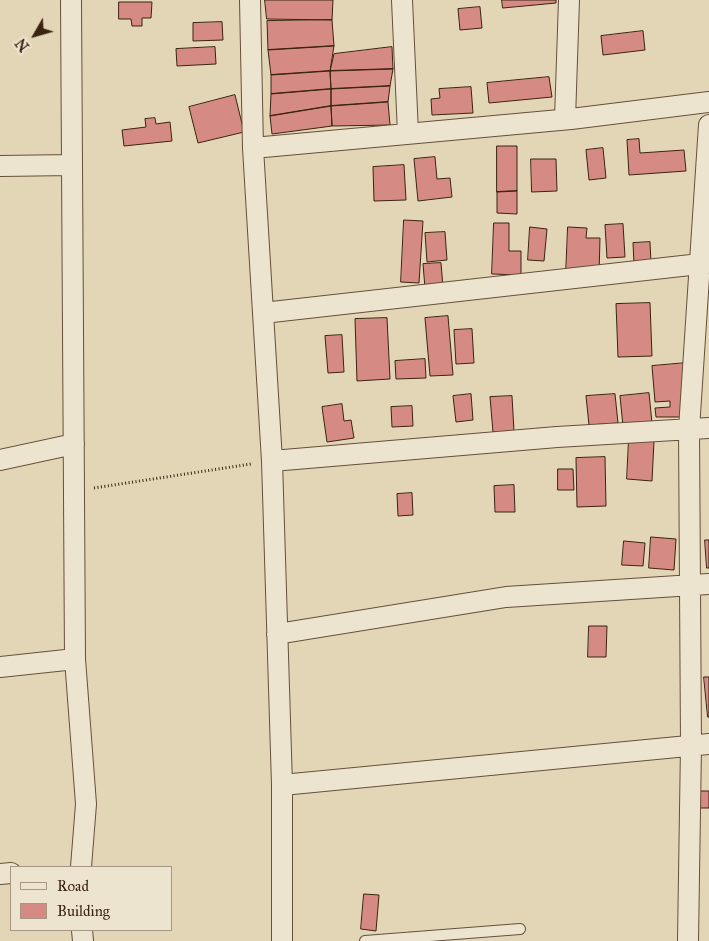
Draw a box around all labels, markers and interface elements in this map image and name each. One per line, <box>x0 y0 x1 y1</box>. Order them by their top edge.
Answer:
north arrow <box>10 10 60 60</box>
text: N <box>12 35 33 54</box>
legend <box>10 866 172 931</box>
text: Road <box>57 877 89 895</box>
text: Building <box>57 902 110 920</box>

